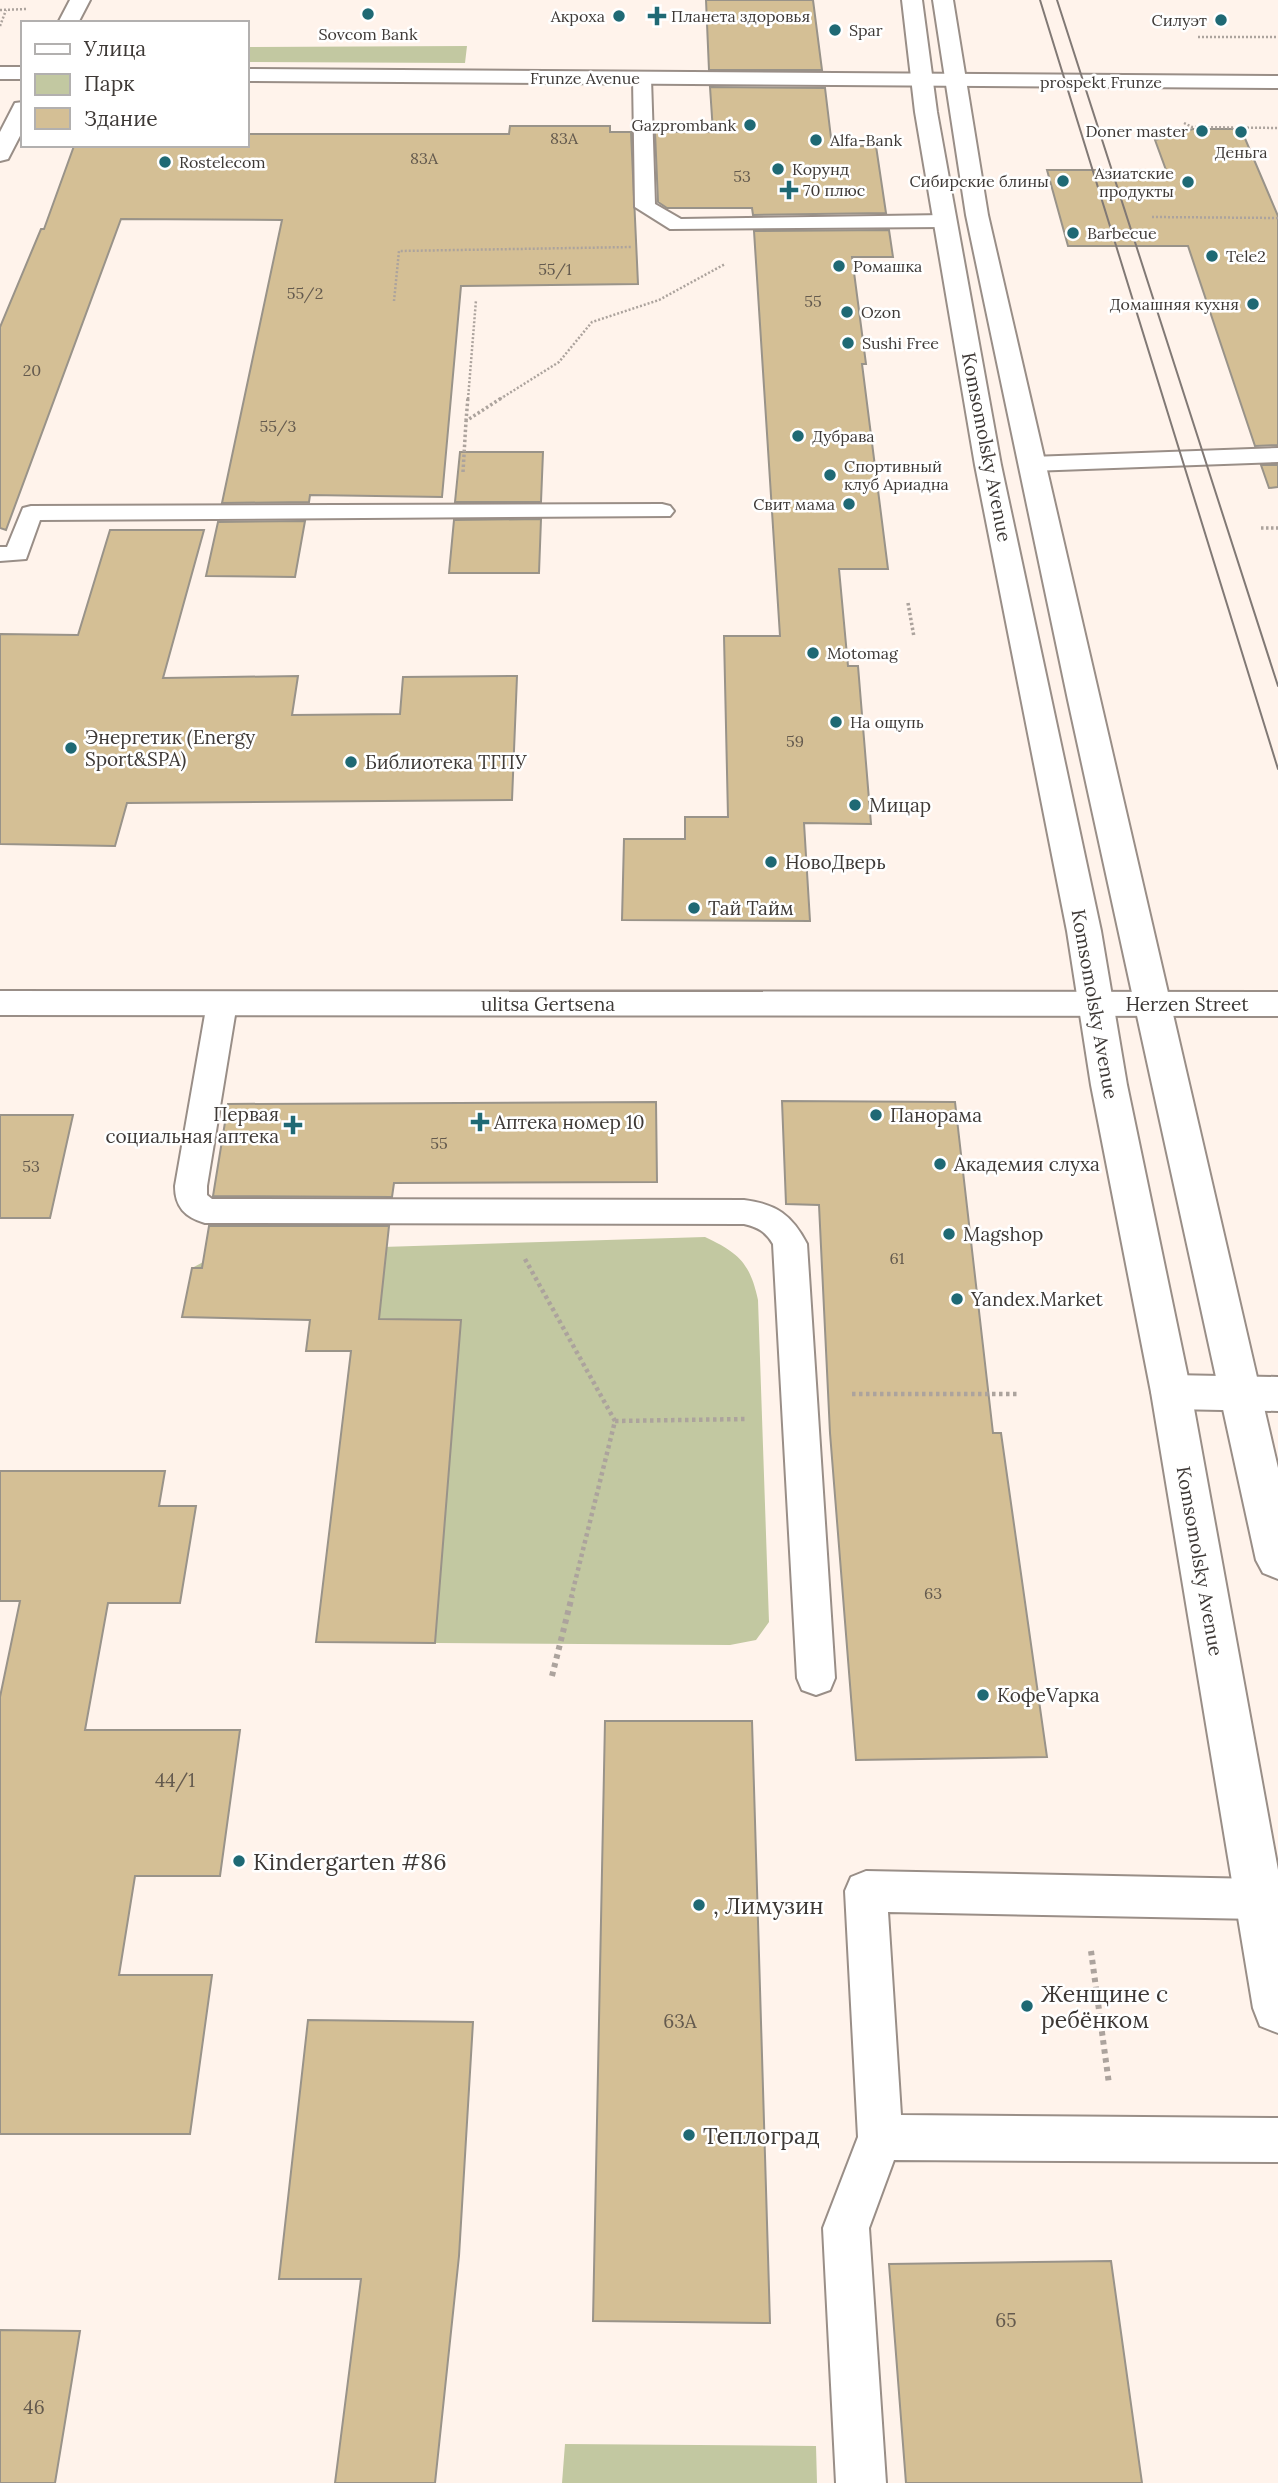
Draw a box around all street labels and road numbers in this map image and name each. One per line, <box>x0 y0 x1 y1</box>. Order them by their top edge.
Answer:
street label: Frunze Avenue <box>530 68 640 88</box>
street label: prospekt Frunze <box>1040 72 1162 92</box>
street label: Komsomolsky Avenue <box>957 350 1017 544</box>
street label: Komsomolsky Avenue <box>1066 907 1124 1101</box>
street label: ulitsa Gertsena <box>481 992 615 1016</box>
street label: Herzen Street <box>1125 992 1249 1016</box>
street label: Komsomolsky Avenue <box>1171 1464 1229 1658</box>

